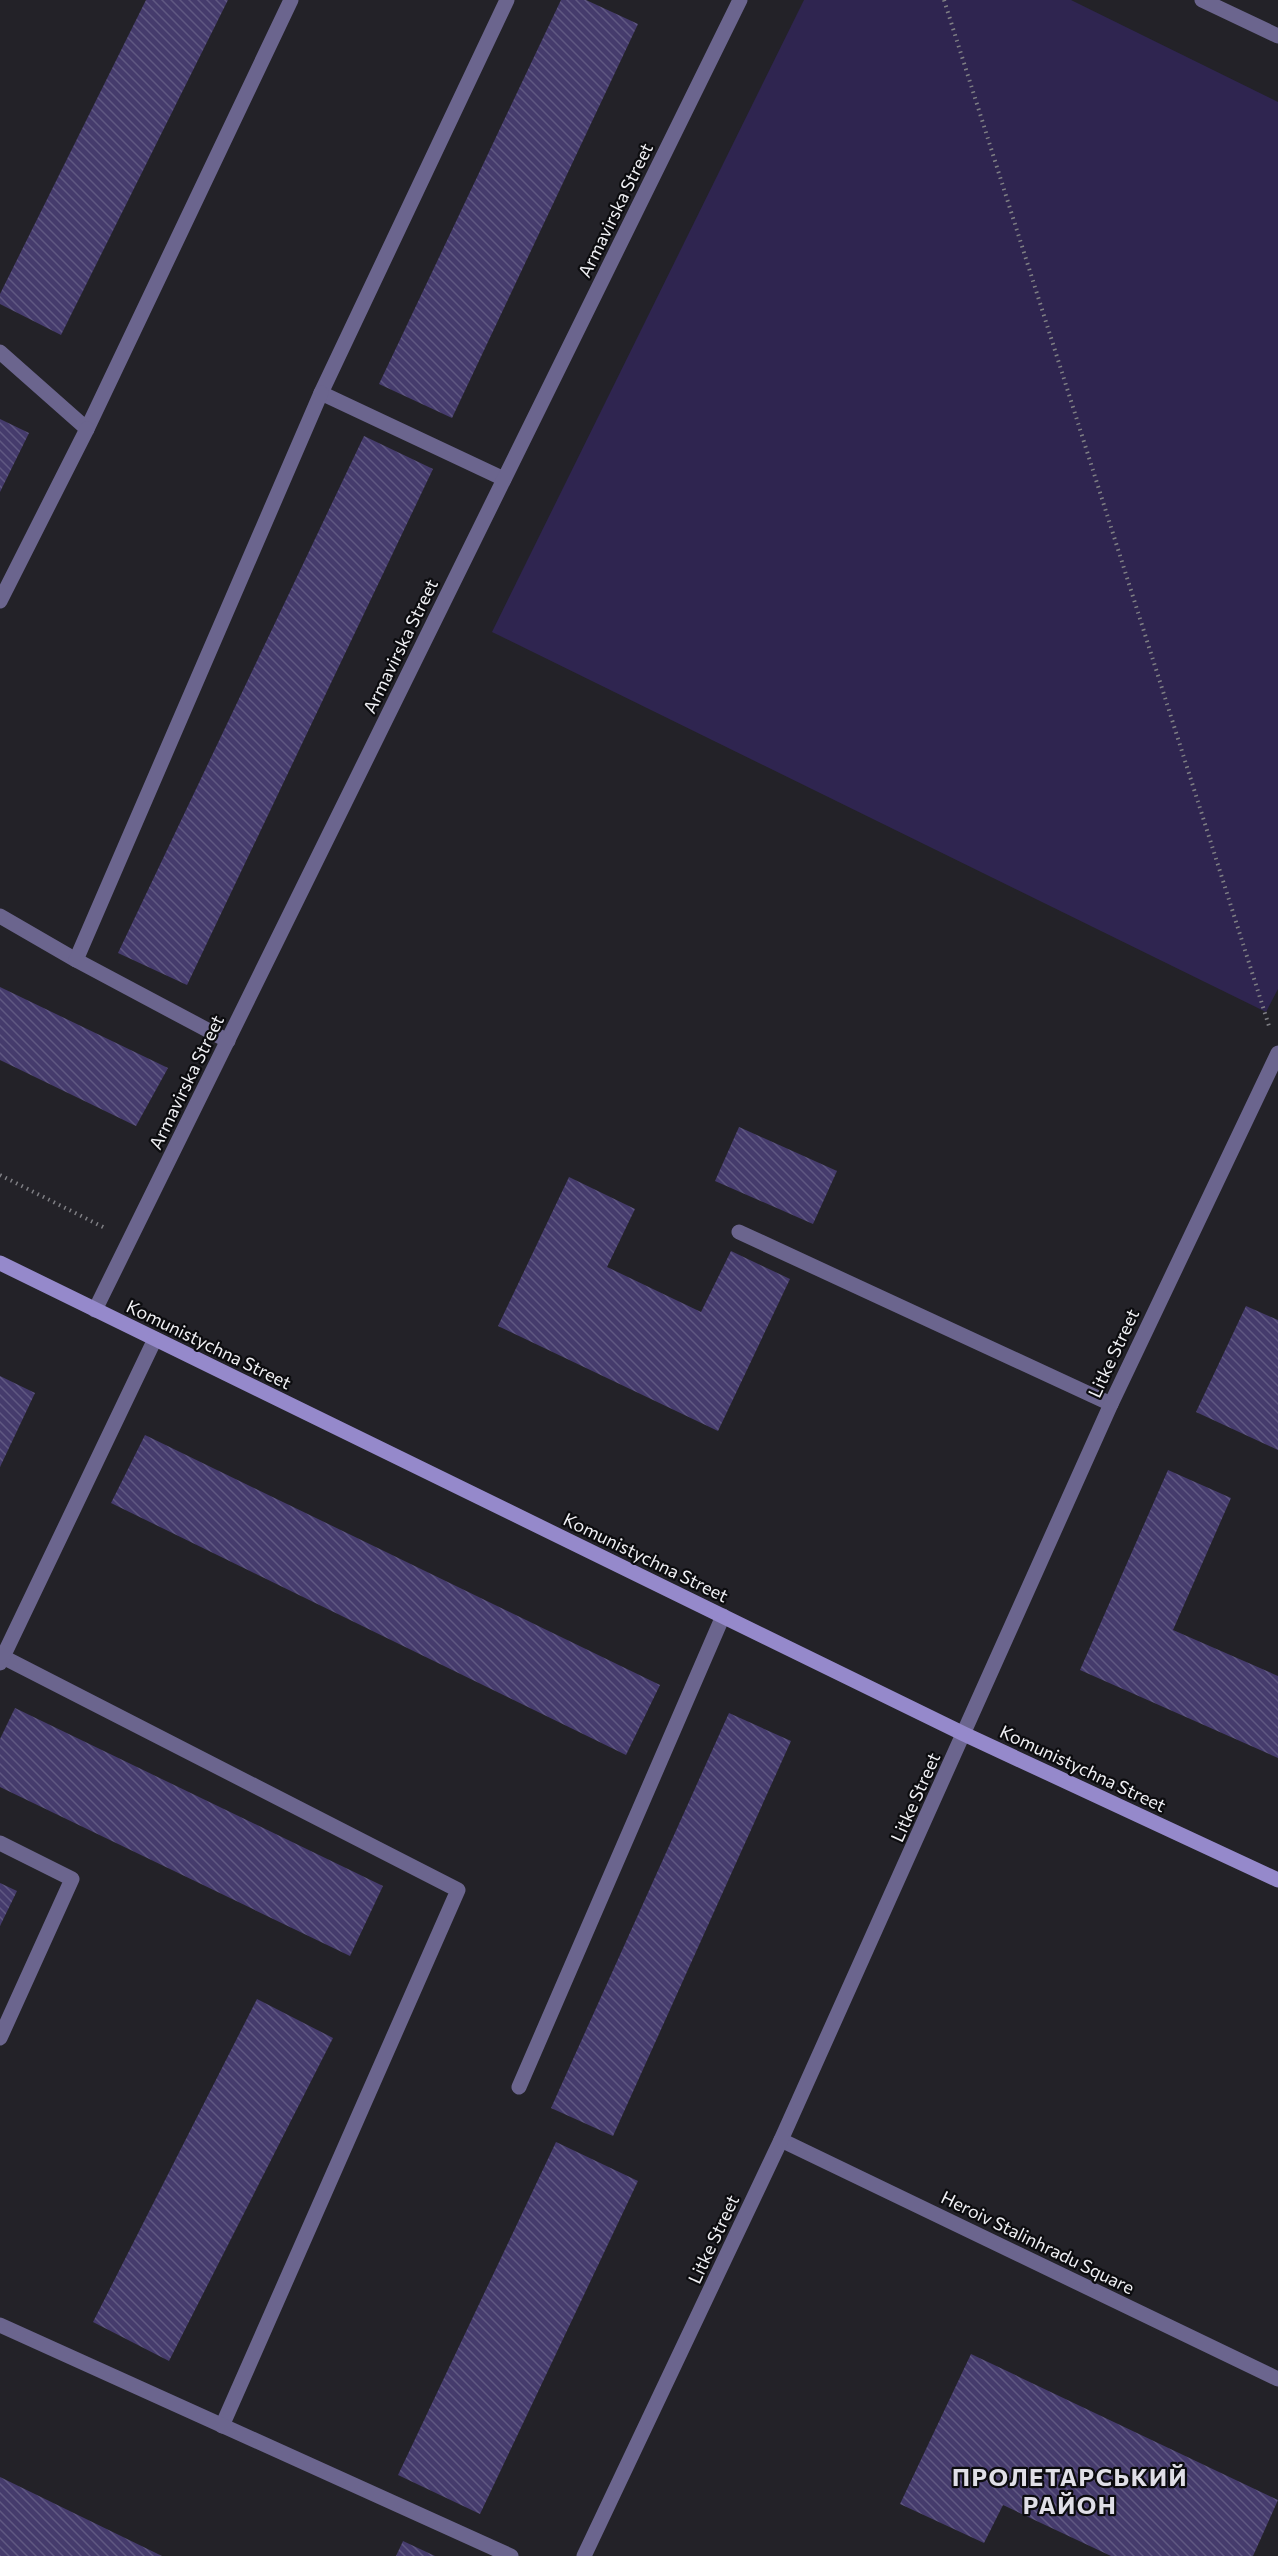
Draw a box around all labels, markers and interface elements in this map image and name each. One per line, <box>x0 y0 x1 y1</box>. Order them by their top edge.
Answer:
street label: Armavirska Street <box>573 139 657 281</box>
street label: Armavirska Street <box>358 575 442 717</box>
street label: Armavirska Street <box>144 1011 228 1153</box>
street label: Komunistychna Street <box>123 1295 295 1393</box>
street label: Litke Street <box>1083 1305 1143 1401</box>
street label: Komunistychna Street <box>560 1508 732 1606</box>
street label: Komunistychna Street <box>996 1720 1170 1816</box>
street label: Litke Street <box>886 1749 944 1845</box>
street label: Heroiv Stalinhradu Square <box>938 2186 1138 2298</box>
street label: Litke Street <box>683 2191 743 2287</box>
district label: ПРОЛЕТАРСЬКИЙ РАЙОН <box>952 2462 1188 2519</box>

